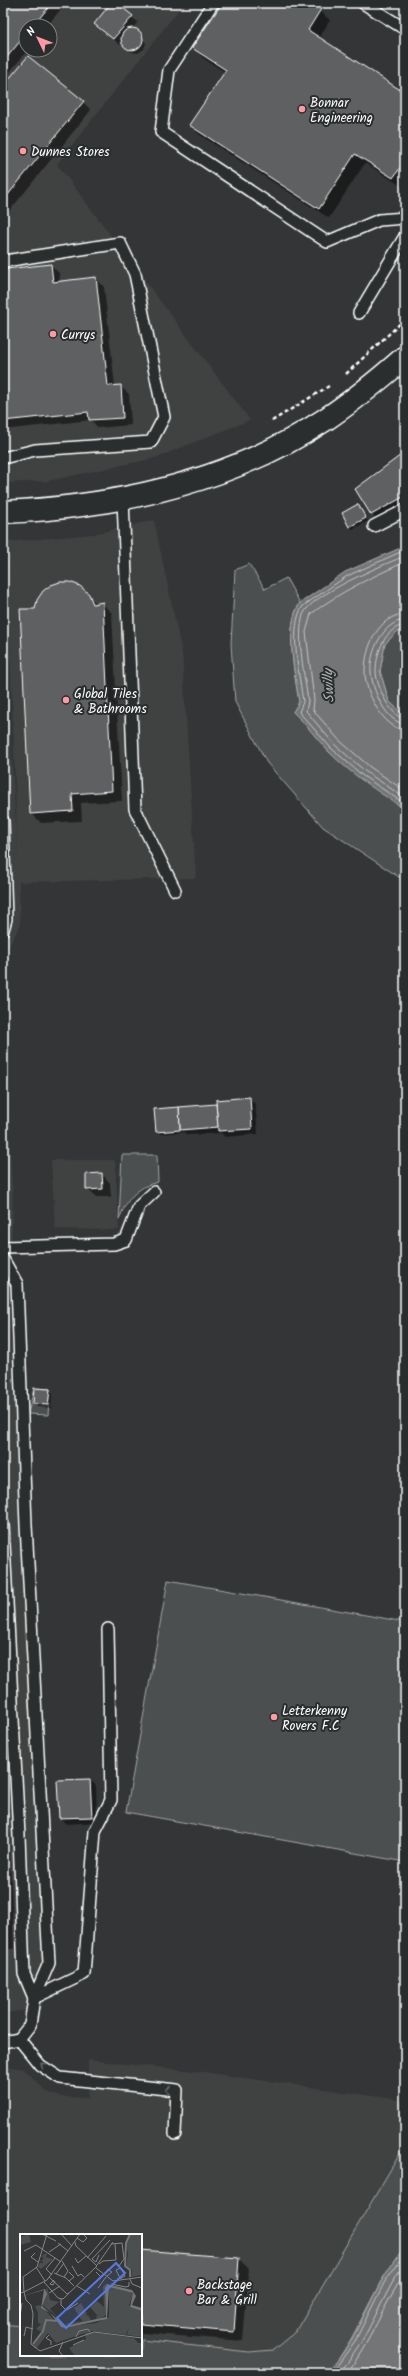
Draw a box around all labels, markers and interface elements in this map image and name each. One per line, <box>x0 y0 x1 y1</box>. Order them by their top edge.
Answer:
north arrow <box>18 18 58 58</box>
text: N <box>22 23 40 41</box>
place label: Bonnar Engineering <box>310 93 373 129</box>
marker: Bonnar Engineering <box>297 104 307 114</box>
place label: Dunnes Stores <box>31 142 110 163</box>
marker: Dunnes Stores <box>18 146 28 156</box>
place label: Currys <box>61 325 96 346</box>
marker: Currys <box>48 329 58 339</box>
water label: Swilly <box>317 666 341 703</box>
place label: Global Tiles & Bathrooms <box>74 684 147 720</box>
marker: Global Tiles & Bathrooms <box>61 695 71 705</box>
place label: Letterkenny Rovers F.C <box>282 1701 348 1737</box>
marker: Letterkenny Rovers F.C <box>269 1712 279 1722</box>
one-way arrow <box>40 2063 47 2070</box>
one-way arrow <box>165 2085 171 2094</box>
inset map <box>20 2234 142 2356</box>
place label: Backstage Bar & Grill <box>197 2275 257 2311</box>
marker: Backstage Bar & Grill <box>184 2286 194 2296</box>

